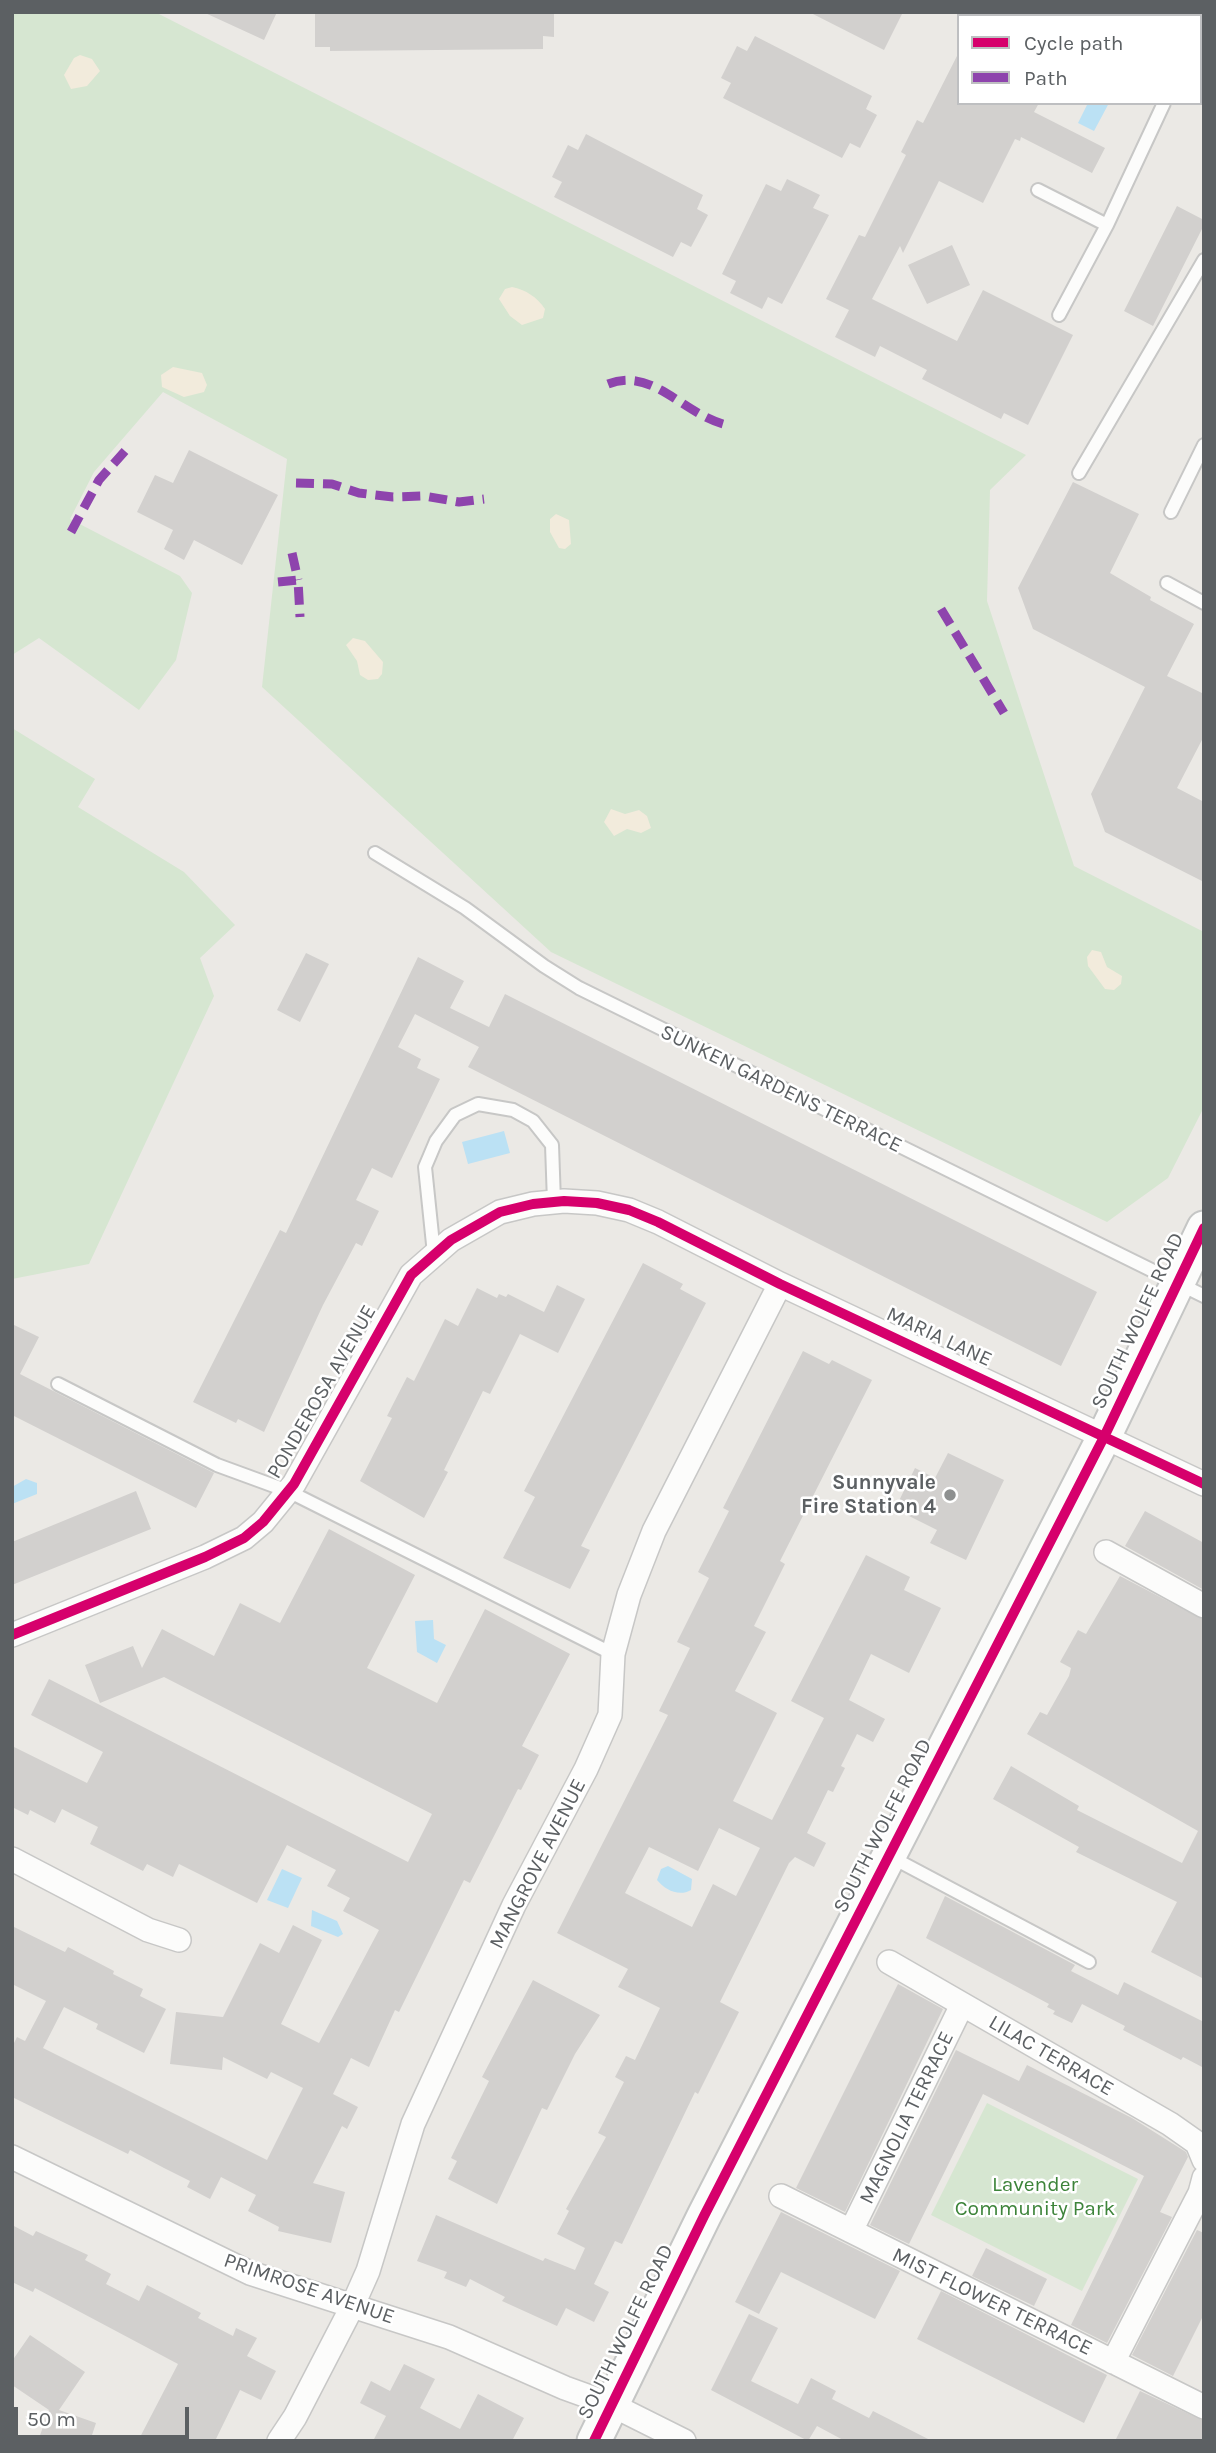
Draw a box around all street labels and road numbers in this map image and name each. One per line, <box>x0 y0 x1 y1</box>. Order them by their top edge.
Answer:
street label: SUNKEN GARDENS TERRACE <box>656 1019 906 1159</box>
street label: SOUTH WOLFE ROAD <box>1086 1229 1190 1413</box>
street label: PONDEROSA AVENUE <box>262 1301 382 1483</box>
street label: MARIA LANE <box>882 1302 996 1372</box>
street label: SOUTH WOLFE ROAD <box>828 1735 938 1917</box>
street label: MANGROVE AVENUE <box>484 1775 592 1953</box>
street label: LILAC TERRACE <box>984 2010 1118 2102</box>
street label: MAGNOLIA TERRACE <box>854 2028 960 2208</box>
street label: SOUTH WOLFE ROAD <box>573 2240 679 2424</box>
street label: MIST FLOWER TERRACE <box>888 2243 1096 2361</box>
street label: PRIMROSE AVENUE <box>220 2248 398 2330</box>

